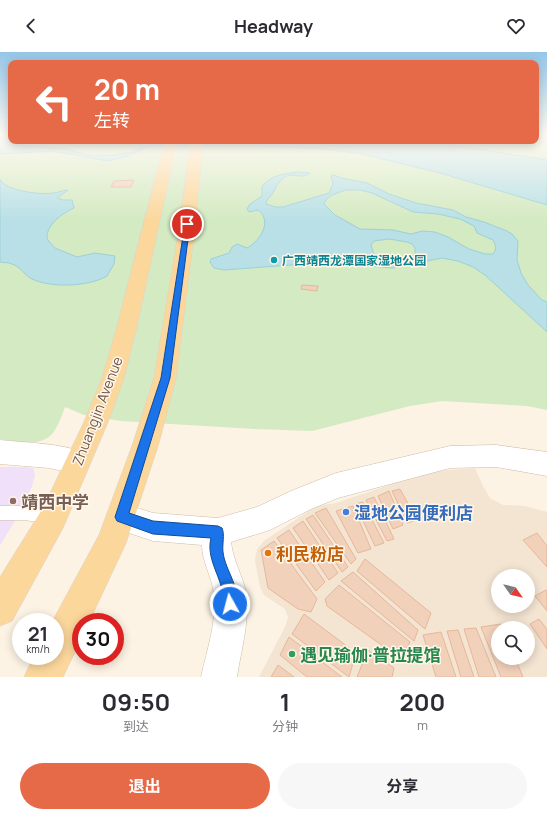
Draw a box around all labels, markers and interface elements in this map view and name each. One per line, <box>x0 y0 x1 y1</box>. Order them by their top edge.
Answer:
text: Headway <box>234 14 313 38</box>
icon: back <box>20 15 42 37</box>
icon: heart <box>505 15 527 37</box>
text: 20 m <box>94 70 160 108</box>
icon: left <box>28 76 80 128</box>
text: 左转 <box>94 108 130 132</box>
pin <box>170 207 204 241</box>
icon: arrive <box>176 213 198 235</box>
place label: 广西靖西龙潭国家湿地公园 <box>282 252 426 269</box>
marker: 广西靖西龙潭国家湿地公园 <box>269 255 279 265</box>
street label: Zhuangjin Avenue <box>67 354 127 468</box>
place label: 靖西中学 <box>21 490 89 513</box>
marker: 靖西中学 <box>8 496 18 506</box>
place label: 湿地公园便利店 <box>354 501 473 524</box>
marker: 湿地公园便利店 <box>341 507 351 517</box>
place label: 利民粉店 <box>276 542 344 565</box>
marker: 利民粉店 <box>263 548 273 558</box>
north arrow <box>491 569 535 613</box>
map controls <box>491 569 535 665</box>
position arrow <box>209 583 251 625</box>
speed limit sign: 30 <box>72 613 124 665</box>
text: 21 <box>28 620 48 647</box>
button: search <box>491 621 535 665</box>
text: km/h <box>26 642 50 656</box>
place label: 遇见瑜伽·普拉提馆 <box>300 643 441 666</box>
marker: 遇见瑜伽·普拉提馆 <box>287 649 297 659</box>
text: 09:50 <box>102 685 170 718</box>
text: 1 <box>280 685 290 718</box>
text: 200 <box>400 685 445 718</box>
text: m <box>417 716 428 734</box>
text: 到达 <box>123 717 149 735</box>
text: 分钟 <box>272 717 298 735</box>
button: 退出 <box>20 763 270 809</box>
button: 分享 <box>278 763 527 809</box>

